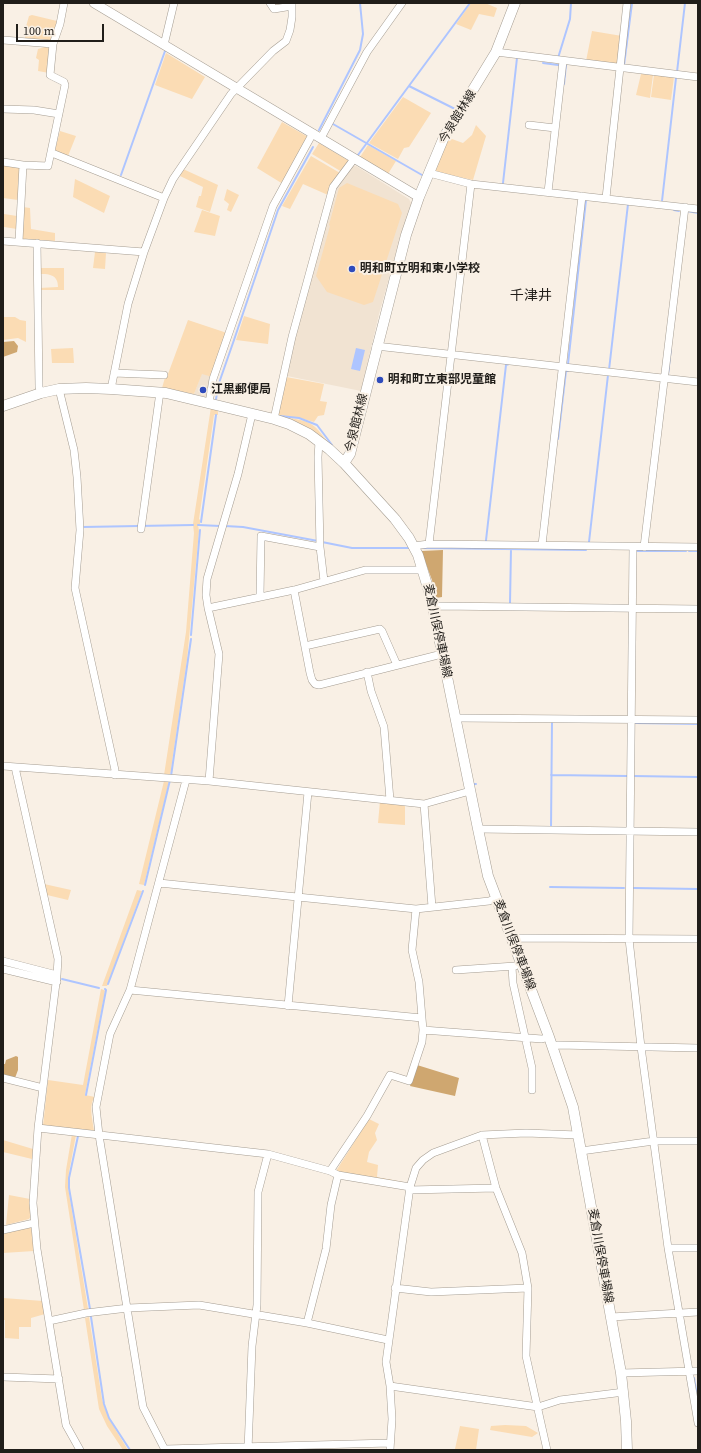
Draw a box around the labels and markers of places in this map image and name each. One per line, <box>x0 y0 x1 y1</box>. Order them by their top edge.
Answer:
place label: 明和町立明和東小学校 <box>360 262 480 276</box>
marker: 明和町立明和東小学校 <box>347 264 357 274</box>
place label: 明和町立東部児童館 <box>388 373 496 387</box>
marker: 明和町立東部児童館 <box>375 375 385 385</box>
place label: 江黒郵便局 <box>211 383 271 397</box>
marker: 江黒郵便局 <box>198 385 208 395</box>

